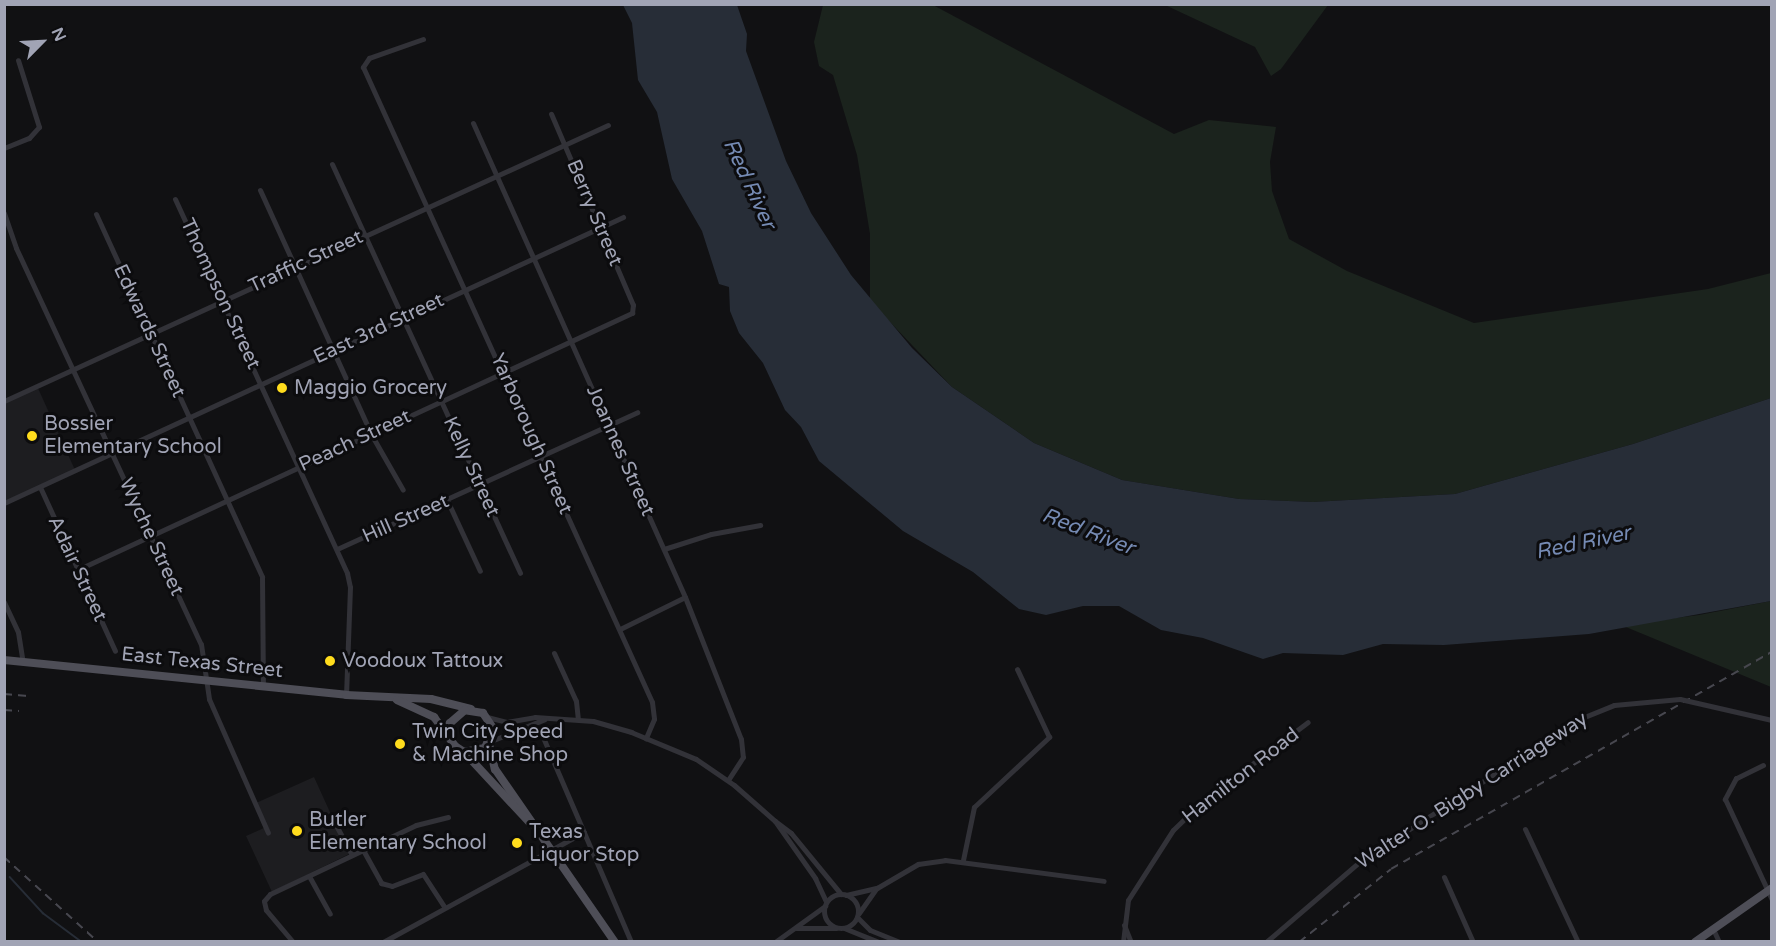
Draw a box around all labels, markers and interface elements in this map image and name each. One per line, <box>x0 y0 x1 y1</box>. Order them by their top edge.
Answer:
north arrow <box>12 12 72 72</box>
text: N <box>47 25 70 45</box>
water label: Red River <box>717 135 781 233</box>
street label: Berry Street <box>561 156 627 270</box>
street label: Thompson Street <box>175 215 265 373</box>
street label: Traffic Street <box>245 225 367 299</box>
street label: Edwards Street <box>108 261 190 401</box>
street label: East 3rd Street <box>310 288 448 370</box>
street label: Yarborough Street <box>485 350 577 518</box>
place label: Maggio Grocery <box>294 376 447 400</box>
marker: Maggio Grocery <box>275 381 289 395</box>
street label: Joannes Street <box>580 382 660 520</box>
street label: Peach Street <box>295 405 415 477</box>
place label: Bossier Elementary School <box>44 412 222 459</box>
street label: Kelly Street <box>437 413 505 521</box>
marker: Bossier Elementary School <box>25 429 39 443</box>
street label: Wyche Street <box>113 474 189 600</box>
street label: Hill Street <box>359 489 453 549</box>
water label: Red River <box>1038 503 1138 561</box>
street label: Adair Street <box>42 512 112 626</box>
water label: Red River <box>1533 521 1633 565</box>
street label: East Texas Street <box>120 643 284 683</box>
place label: Voodoux Tattoux <box>342 649 503 673</box>
marker: Voodoux Tattoux <box>323 654 337 668</box>
street label: Walter O. Bigby Carriageway <box>1352 707 1592 875</box>
place label: Twin City Speed & Machine Shop <box>412 720 568 767</box>
street label: Hamilton Road <box>1178 723 1304 829</box>
marker: Twin City Speed & Machine Shop <box>393 737 407 751</box>
place label: Butler Elementary School <box>309 808 487 855</box>
place label: Texas Liquor Stop <box>529 820 639 867</box>
marker: Butler Elementary School <box>290 824 304 838</box>
marker: Texas Liquor Stop <box>510 836 524 850</box>

